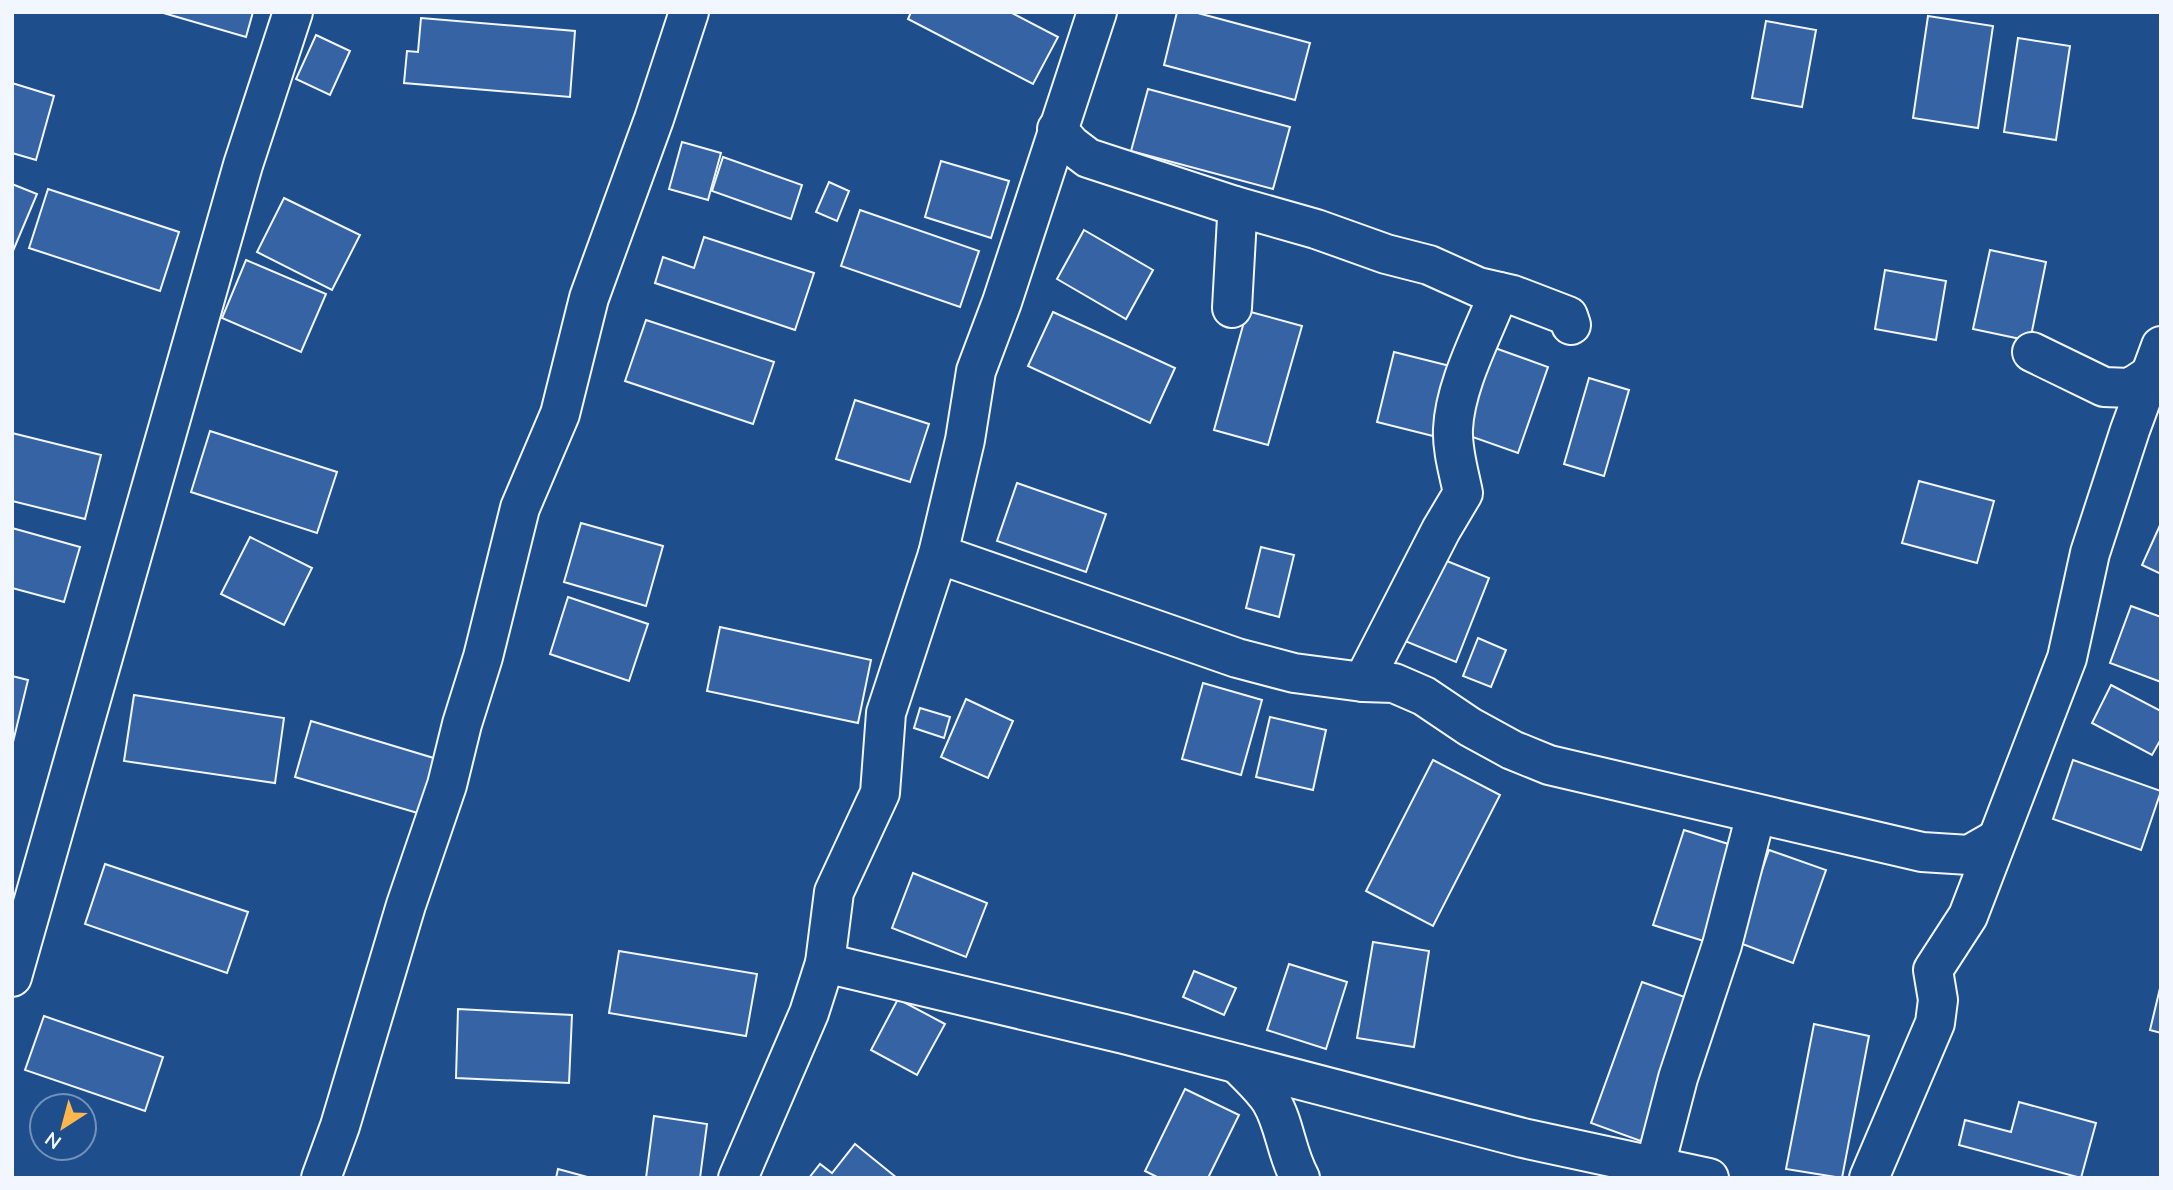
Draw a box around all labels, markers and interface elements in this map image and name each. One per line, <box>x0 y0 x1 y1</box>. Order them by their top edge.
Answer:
north arrow <box>28 1092 98 1162</box>
text: N <box>40 1125 67 1155</box>

